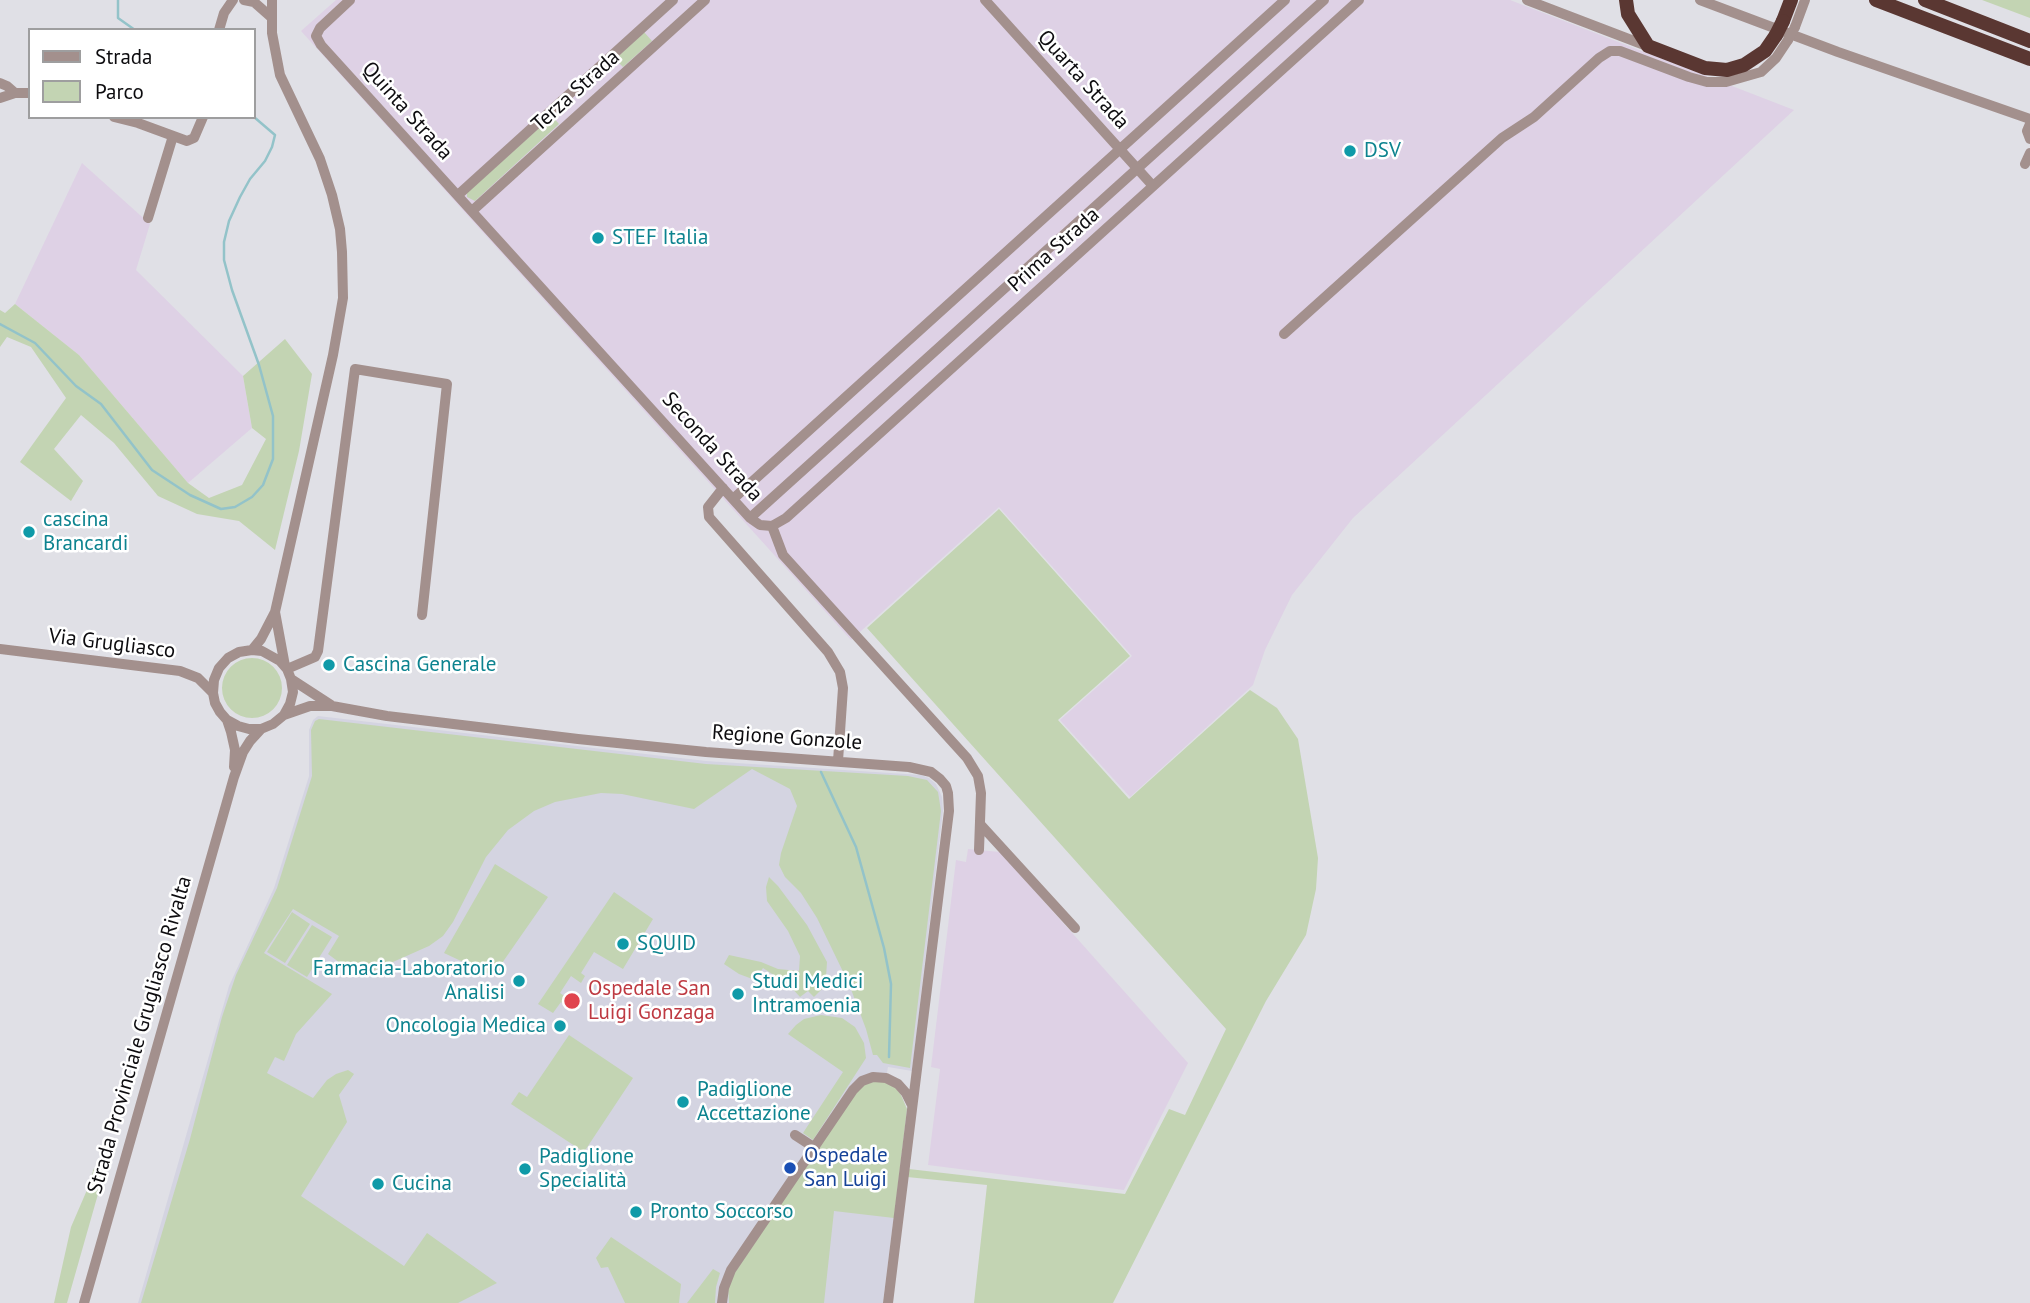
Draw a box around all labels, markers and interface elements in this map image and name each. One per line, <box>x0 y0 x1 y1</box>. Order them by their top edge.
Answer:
street label: Quarta Strada <box>1032 25 1134 135</box>
legend <box>28 28 256 119</box>
text: Strada <box>95 43 153 70</box>
street label: Terza Strada <box>527 45 625 137</box>
street label: Quinta Strada <box>356 57 458 165</box>
text: Parco <box>95 78 144 105</box>
place label: DSV <box>1364 138 1401 164</box>
marker: DSV <box>1342 143 1358 159</box>
street label: Prima Strada <box>1003 202 1105 298</box>
place label: STEF Italia <box>612 225 708 251</box>
marker: STEF Italia <box>590 230 606 246</box>
street label: Seconda Strada <box>656 387 768 507</box>
place label: cascina Brancardi <box>43 507 128 557</box>
marker: cascina Brancardi <box>21 524 37 540</box>
street label: Via Grugliasco <box>47 624 177 664</box>
place label: Cascina Generale <box>343 652 497 678</box>
marker: Cascina Generale <box>321 657 337 673</box>
street label: Regione Gonzole <box>711 720 863 756</box>
street label: Strada Provinciale Grugliasco Rivalta <box>83 873 197 1197</box>
place label: SQUID <box>637 931 696 957</box>
marker: SQUID <box>615 936 631 952</box>
place label: Farmacia-Laboratorio Analisi <box>313 956 505 1006</box>
place label: Studi Medici Intramoenia <box>752 969 863 1019</box>
marker: Farmacia-Laboratorio Analisi <box>511 973 527 989</box>
place label: Ospedale San Luigi Gonzaga <box>588 976 715 1026</box>
marker: Studi Medici Intramoenia <box>730 986 746 1002</box>
marker: Ospedale San Luigi Gonzaga <box>562 991 582 1011</box>
place label: Oncologia Medica <box>385 1013 546 1039</box>
marker: Oncologia Medica <box>552 1018 568 1034</box>
place label: Padiglione Accettazione <box>697 1077 811 1127</box>
marker: Padiglione Accettazione <box>675 1094 691 1110</box>
place label: Ospedale San Luigi <box>804 1143 888 1193</box>
place label: Padiglione Specialità <box>539 1144 634 1194</box>
marker: Ospedale San Luigi <box>782 1160 798 1176</box>
marker: Padiglione Specialità <box>517 1161 533 1177</box>
place label: Cucina <box>392 1171 452 1197</box>
marker: Cucina <box>370 1176 386 1192</box>
place label: Pronto Soccorso <box>650 1199 794 1225</box>
marker: Pronto Soccorso <box>628 1204 644 1220</box>

